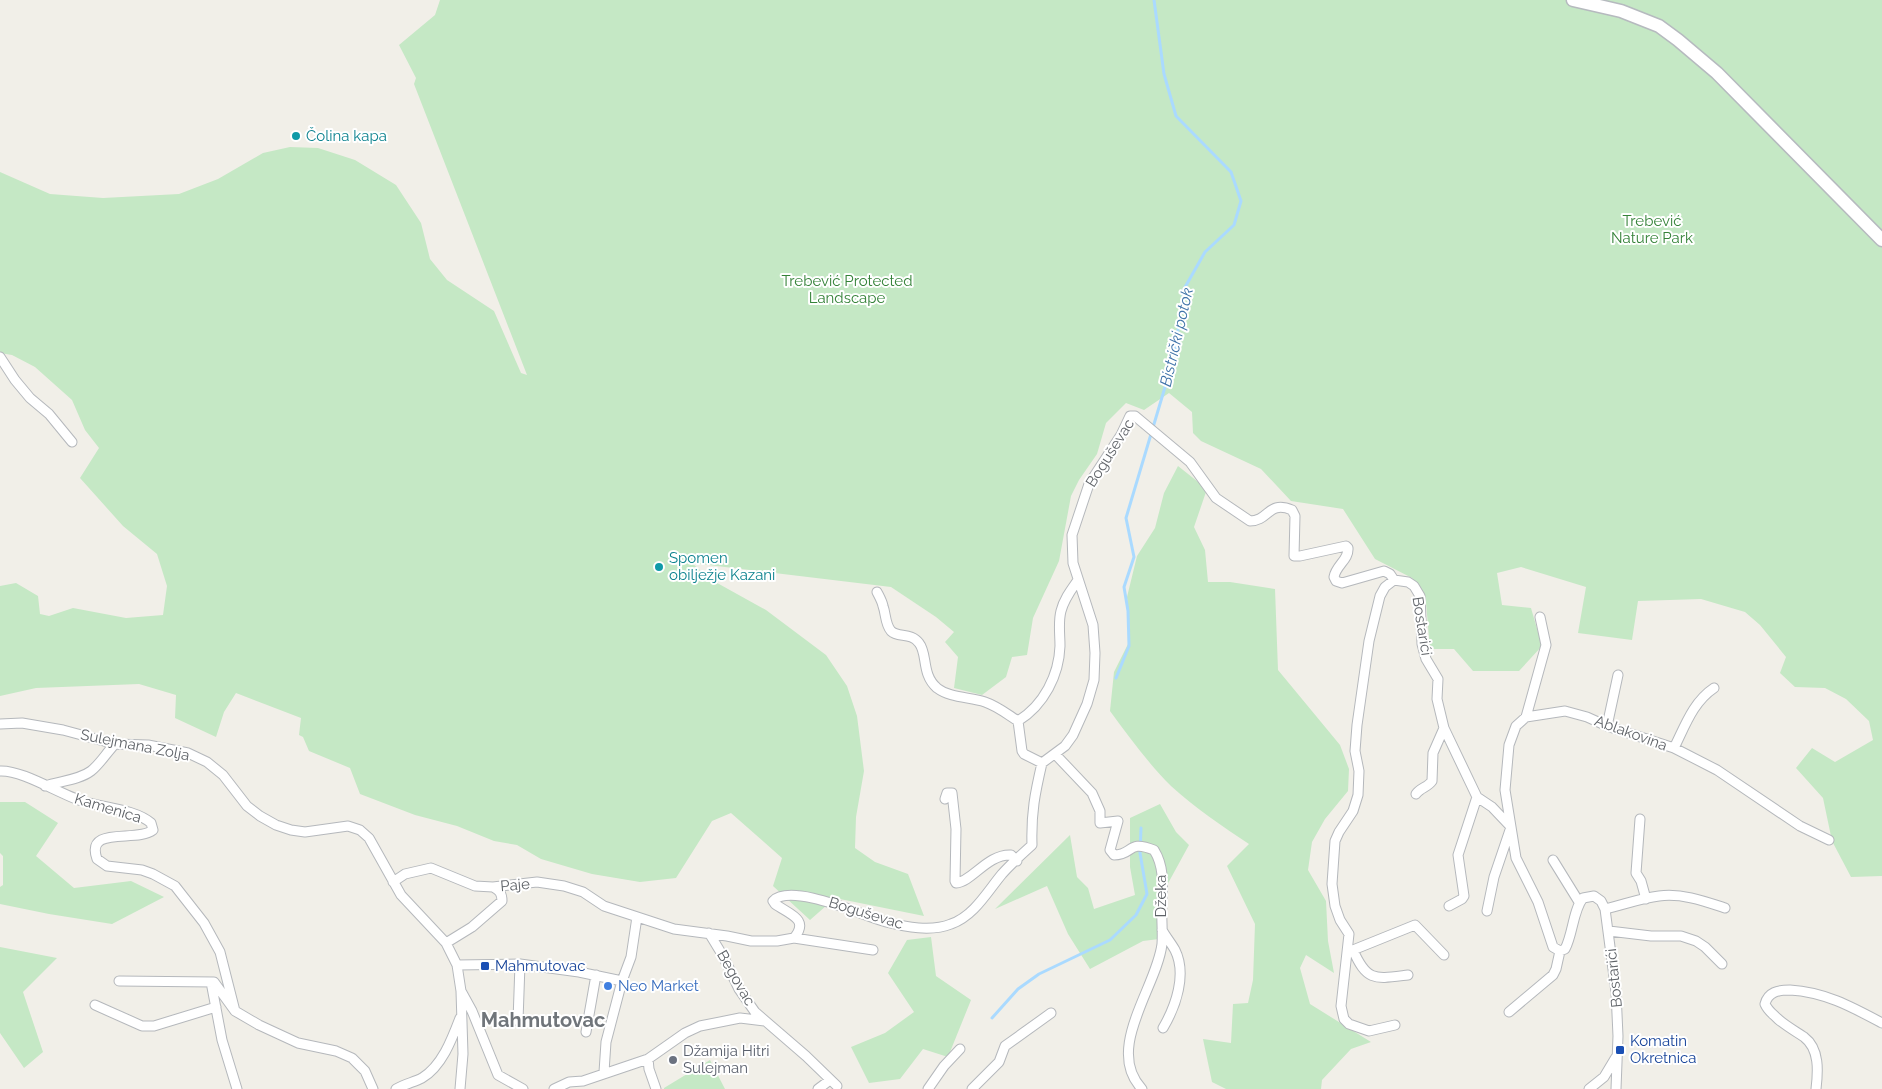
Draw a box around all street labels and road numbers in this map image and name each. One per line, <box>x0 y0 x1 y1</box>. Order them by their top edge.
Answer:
street label: Boguševac <box>1082 416 1138 490</box>
street label: Bostarići <box>1408 595 1436 657</box>
street label: Ablakovina <box>1592 712 1670 754</box>
street label: Sulejmana Zolja <box>79 726 191 764</box>
street label: Kamenica <box>72 789 144 827</box>
street label: Paje <box>499 875 531 895</box>
street label: Džeka <box>1152 875 1170 917</box>
street label: Boguševac <box>826 893 906 933</box>
street label: Begovac <box>713 947 759 1009</box>
street label: Bostarići <box>1602 948 1626 1008</box>

